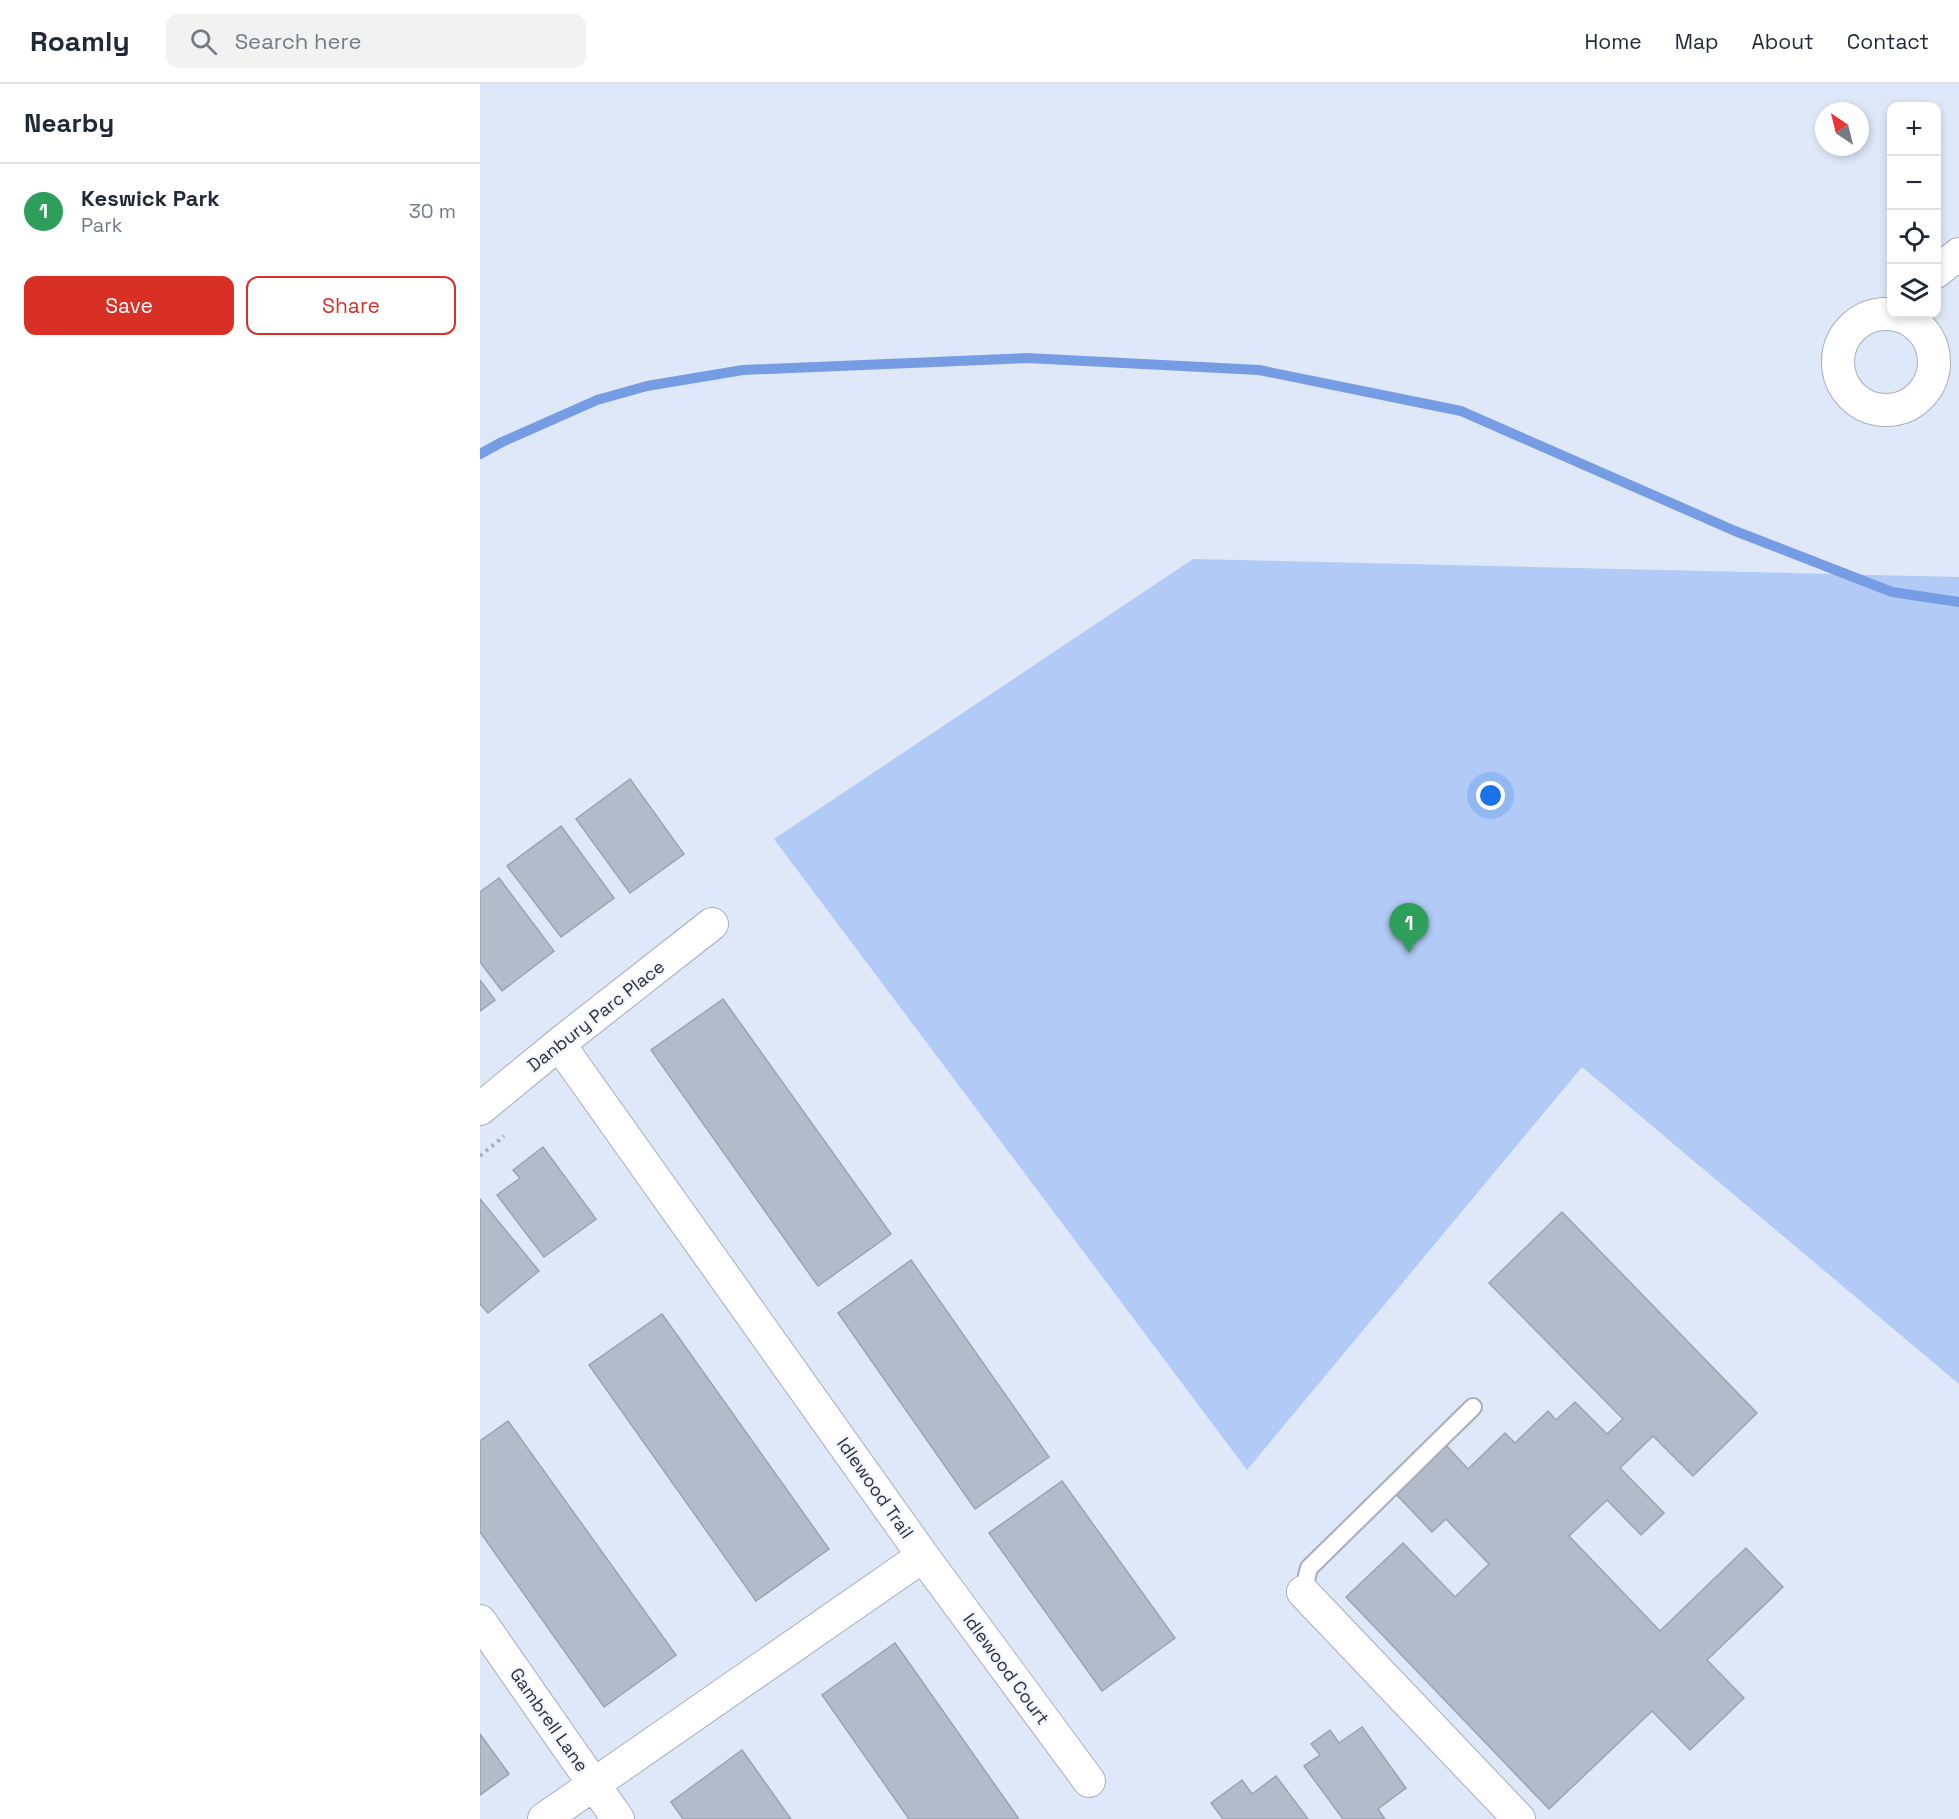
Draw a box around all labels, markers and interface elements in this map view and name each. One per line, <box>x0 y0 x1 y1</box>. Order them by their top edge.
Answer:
search box <box>166 14 586 68</box>
text: Roamly <box>30 23 130 59</box>
icon: search <box>187 25 220 58</box>
text: Search here <box>235 27 361 55</box>
text: Home <box>1584 28 1642 55</box>
text: Map <box>1675 28 1719 55</box>
text: About <box>1752 28 1814 55</box>
text: Contact <box>1847 28 1929 55</box>
north arrow <box>1815 102 1869 156</box>
map controls <box>1887 102 1941 318</box>
button: + <box>1887 102 1941 156</box>
text: Nearby <box>24 106 114 140</box>
button: − <box>1887 156 1941 210</box>
text: Keswick Park <box>81 184 220 212</box>
text: 1 <box>39 198 48 224</box>
text: 30 m <box>409 198 456 224</box>
button: locate <box>1887 210 1941 264</box>
text: Park <box>81 212 123 238</box>
button: layers <box>1887 264 1941 318</box>
button: Save <box>24 276 234 335</box>
button: Share <box>246 276 456 335</box>
your location <box>1476 781 1505 810</box>
pin: 1 <box>1390 904 1428 953</box>
street label: Danbury Parc Place <box>522 955 669 1076</box>
street label: Idlewood Trail <box>832 1433 919 1543</box>
street label: Idlewood Court <box>958 1608 1055 1729</box>
street label: Gambrell Lane <box>505 1663 594 1776</box>

